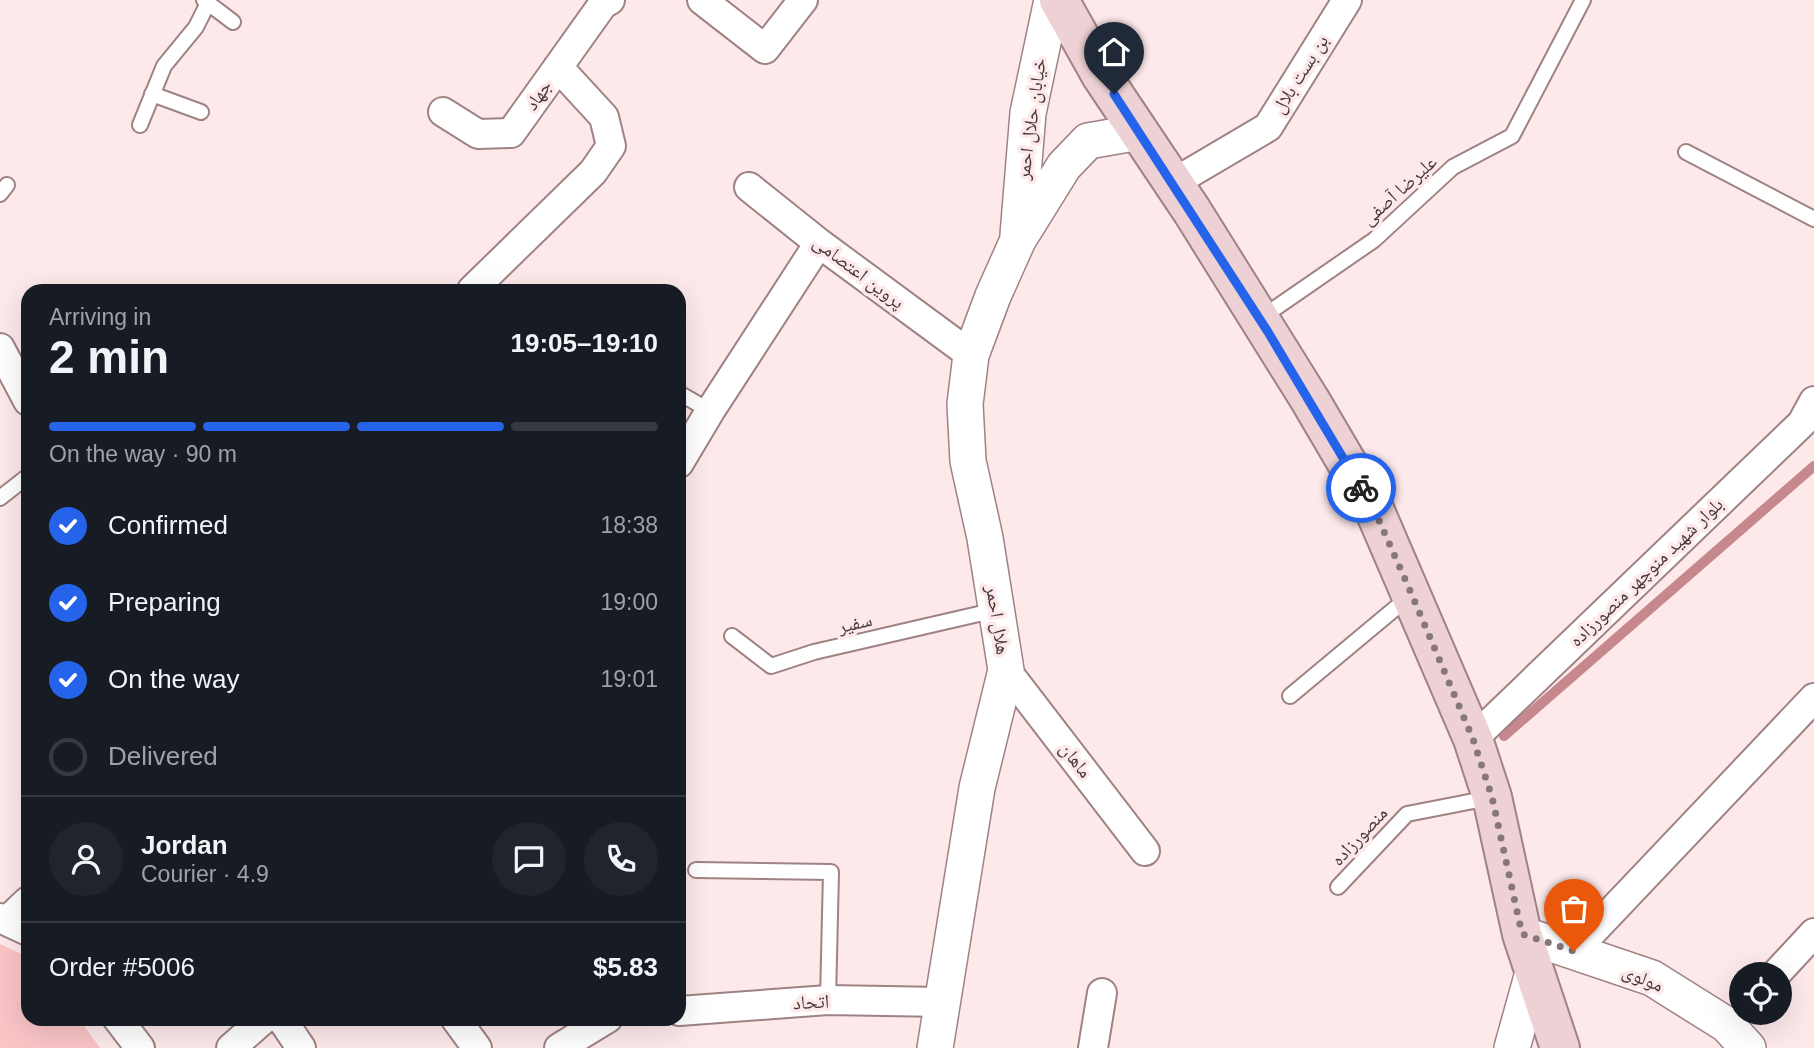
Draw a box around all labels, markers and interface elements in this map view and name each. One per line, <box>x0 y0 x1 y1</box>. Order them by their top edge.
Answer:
pin <box>1084 22 1144 94</box>
street label: بن بست بلال <box>1268 31 1333 118</box>
icon: home <box>1095 33 1133 71</box>
street label: خیابان حلال احمر <box>1012 57 1051 182</box>
street label: جهاد <box>520 76 557 115</box>
street label: علیرضا آصفی <box>1357 151 1442 230</box>
street label: پروین اعتصامی <box>809 231 909 314</box>
text: Arriving in <box>49 304 151 330</box>
text: 19:05–19:10 <box>511 328 658 358</box>
text: 2 min <box>49 331 169 383</box>
text: On the way · 90 m <box>49 441 237 467</box>
courier <box>1326 453 1396 523</box>
icon: bike <box>1342 469 1380 507</box>
street label: بلوار شهید منوچهر منصورزاده <box>1565 493 1728 651</box>
icon: check <box>49 507 87 545</box>
text: Confirmed <box>108 510 228 540</box>
text: 18:38 <box>600 512 658 538</box>
street label: هلال احمر <box>981 583 1014 656</box>
icon: check <box>49 584 87 622</box>
text: Preparing <box>108 587 221 617</box>
text: 19:00 <box>600 589 658 615</box>
street label: سفیر <box>835 609 874 638</box>
icon: check <box>49 661 87 699</box>
text: On the way <box>108 664 240 694</box>
text: 19:01 <box>600 666 658 692</box>
street label: ماهان <box>1055 738 1096 782</box>
text: Delivered <box>108 741 218 771</box>
street label: منصورزاده <box>1327 802 1392 870</box>
button: person <box>49 822 123 896</box>
button: chat <box>492 822 566 896</box>
button: phone <box>584 822 658 896</box>
text: Jordan <box>141 830 228 860</box>
text: Courier · 4.9 <box>141 861 269 887</box>
pin <box>1544 879 1604 951</box>
icon: bag <box>1555 890 1593 928</box>
text: Order #5006 <box>49 952 195 982</box>
text: $5.83 <box>593 952 658 982</box>
street label: مولوی <box>1619 960 1667 997</box>
map controls <box>1729 962 1792 1025</box>
button: locate <box>1729 962 1792 1025</box>
street label: اتحاد <box>792 991 830 1013</box>

